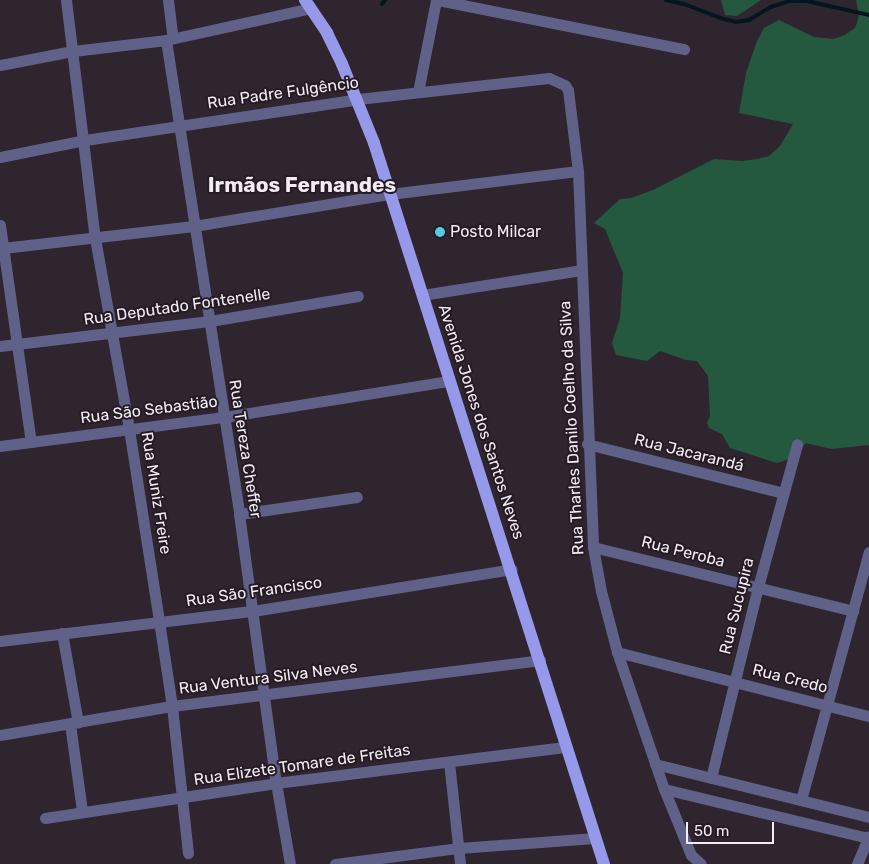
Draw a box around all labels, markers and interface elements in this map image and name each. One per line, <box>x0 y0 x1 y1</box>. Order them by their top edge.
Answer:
street label: Rua Padre Fulgêncio <box>206 73 360 113</box>
district label: Irmãos Fernandes <box>208 172 396 198</box>
place label: Posto Milcar <box>450 222 541 242</box>
marker: Posto Milcar <box>434 226 446 238</box>
street label: Rua Deputado Fontenelle <box>82 284 272 330</box>
street label: Rua Tharles Danilo Coelho da Silva <box>556 300 588 556</box>
street label: Avenida Jones dos Santos Neves <box>434 302 528 542</box>
street label: Rua Tereza Cheffer <box>225 378 265 520</box>
street label: Rua São Sebastião <box>79 392 219 428</box>
street label: Rua Muniz Freire <box>137 430 175 556</box>
street label: Rua Jacarandá <box>632 430 746 476</box>
street label: Rua Peroba <box>639 532 727 572</box>
street label: Rua Sucupira <box>716 556 758 656</box>
street label: Rua São Francisco <box>185 573 323 611</box>
street label: Rua Ventura Silva Neves <box>177 657 359 699</box>
street label: Rua Credo <box>750 660 830 698</box>
street label: Rua Elizete Tomare de Freitas <box>192 740 412 790</box>
scale bar <box>689 812 776 844</box>
text: 50 m <box>694 822 729 840</box>

